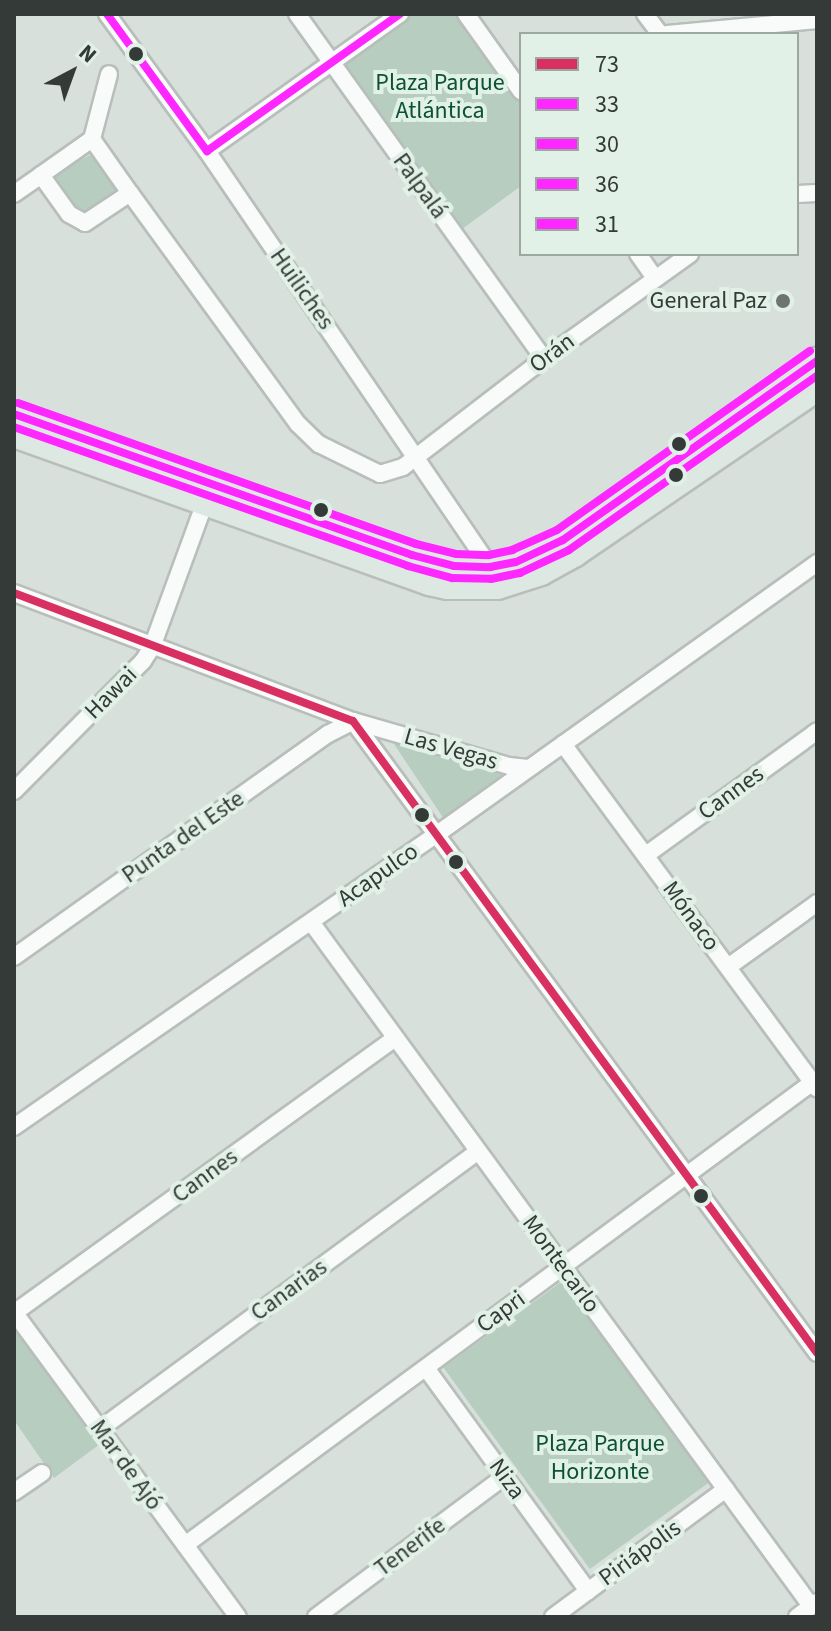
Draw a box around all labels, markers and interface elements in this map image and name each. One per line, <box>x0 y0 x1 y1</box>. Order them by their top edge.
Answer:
north arrow <box>32 32 112 112</box>
legend <box>519 32 799 256</box>
text: N <box>72 37 104 71</box>
unlabelled marker <box>128 46 144 62</box>
text: 73 <box>595 47 619 82</box>
park label: Plaza Parque Atlántica <box>375 69 505 125</box>
text: 33 <box>595 87 619 122</box>
text: 30 <box>595 127 619 162</box>
street label: Palpalá <box>387 148 453 224</box>
text: 36 <box>595 167 619 202</box>
text: 31 <box>595 207 619 242</box>
street label: Huiliches <box>264 243 340 335</box>
place label: General Paz <box>650 287 767 315</box>
marker: General Paz <box>774 292 792 310</box>
street label: Orán <box>524 327 580 379</box>
unlabelled marker <box>671 436 687 452</box>
unlabelled marker <box>668 467 684 483</box>
unlabelled marker <box>313 502 329 518</box>
street label: Hawai <box>79 661 143 725</box>
street label: Las Vegas <box>401 722 501 776</box>
street label: Cannes <box>693 760 769 826</box>
street label: Punta del Este <box>116 784 250 890</box>
unlabelled marker <box>414 807 430 823</box>
street label: Acapulco <box>332 837 424 913</box>
unlabelled marker <box>448 854 464 870</box>
street label: Mónaco <box>656 876 726 956</box>
street label: Cannes <box>167 1143 243 1209</box>
unlabelled marker <box>693 1188 709 1204</box>
street label: Montecarlo <box>516 1210 606 1318</box>
street label: Canarias <box>245 1253 333 1327</box>
street label: Capri <box>471 1285 531 1339</box>
street label: Mar de Ajó <box>84 1414 168 1516</box>
park label: Plaza Parque Horizonte <box>535 1430 665 1486</box>
street label: Niza <box>483 1453 531 1505</box>
street label: Tenerife <box>369 1511 451 1583</box>
street label: Piriápolis <box>593 1514 687 1592</box>

